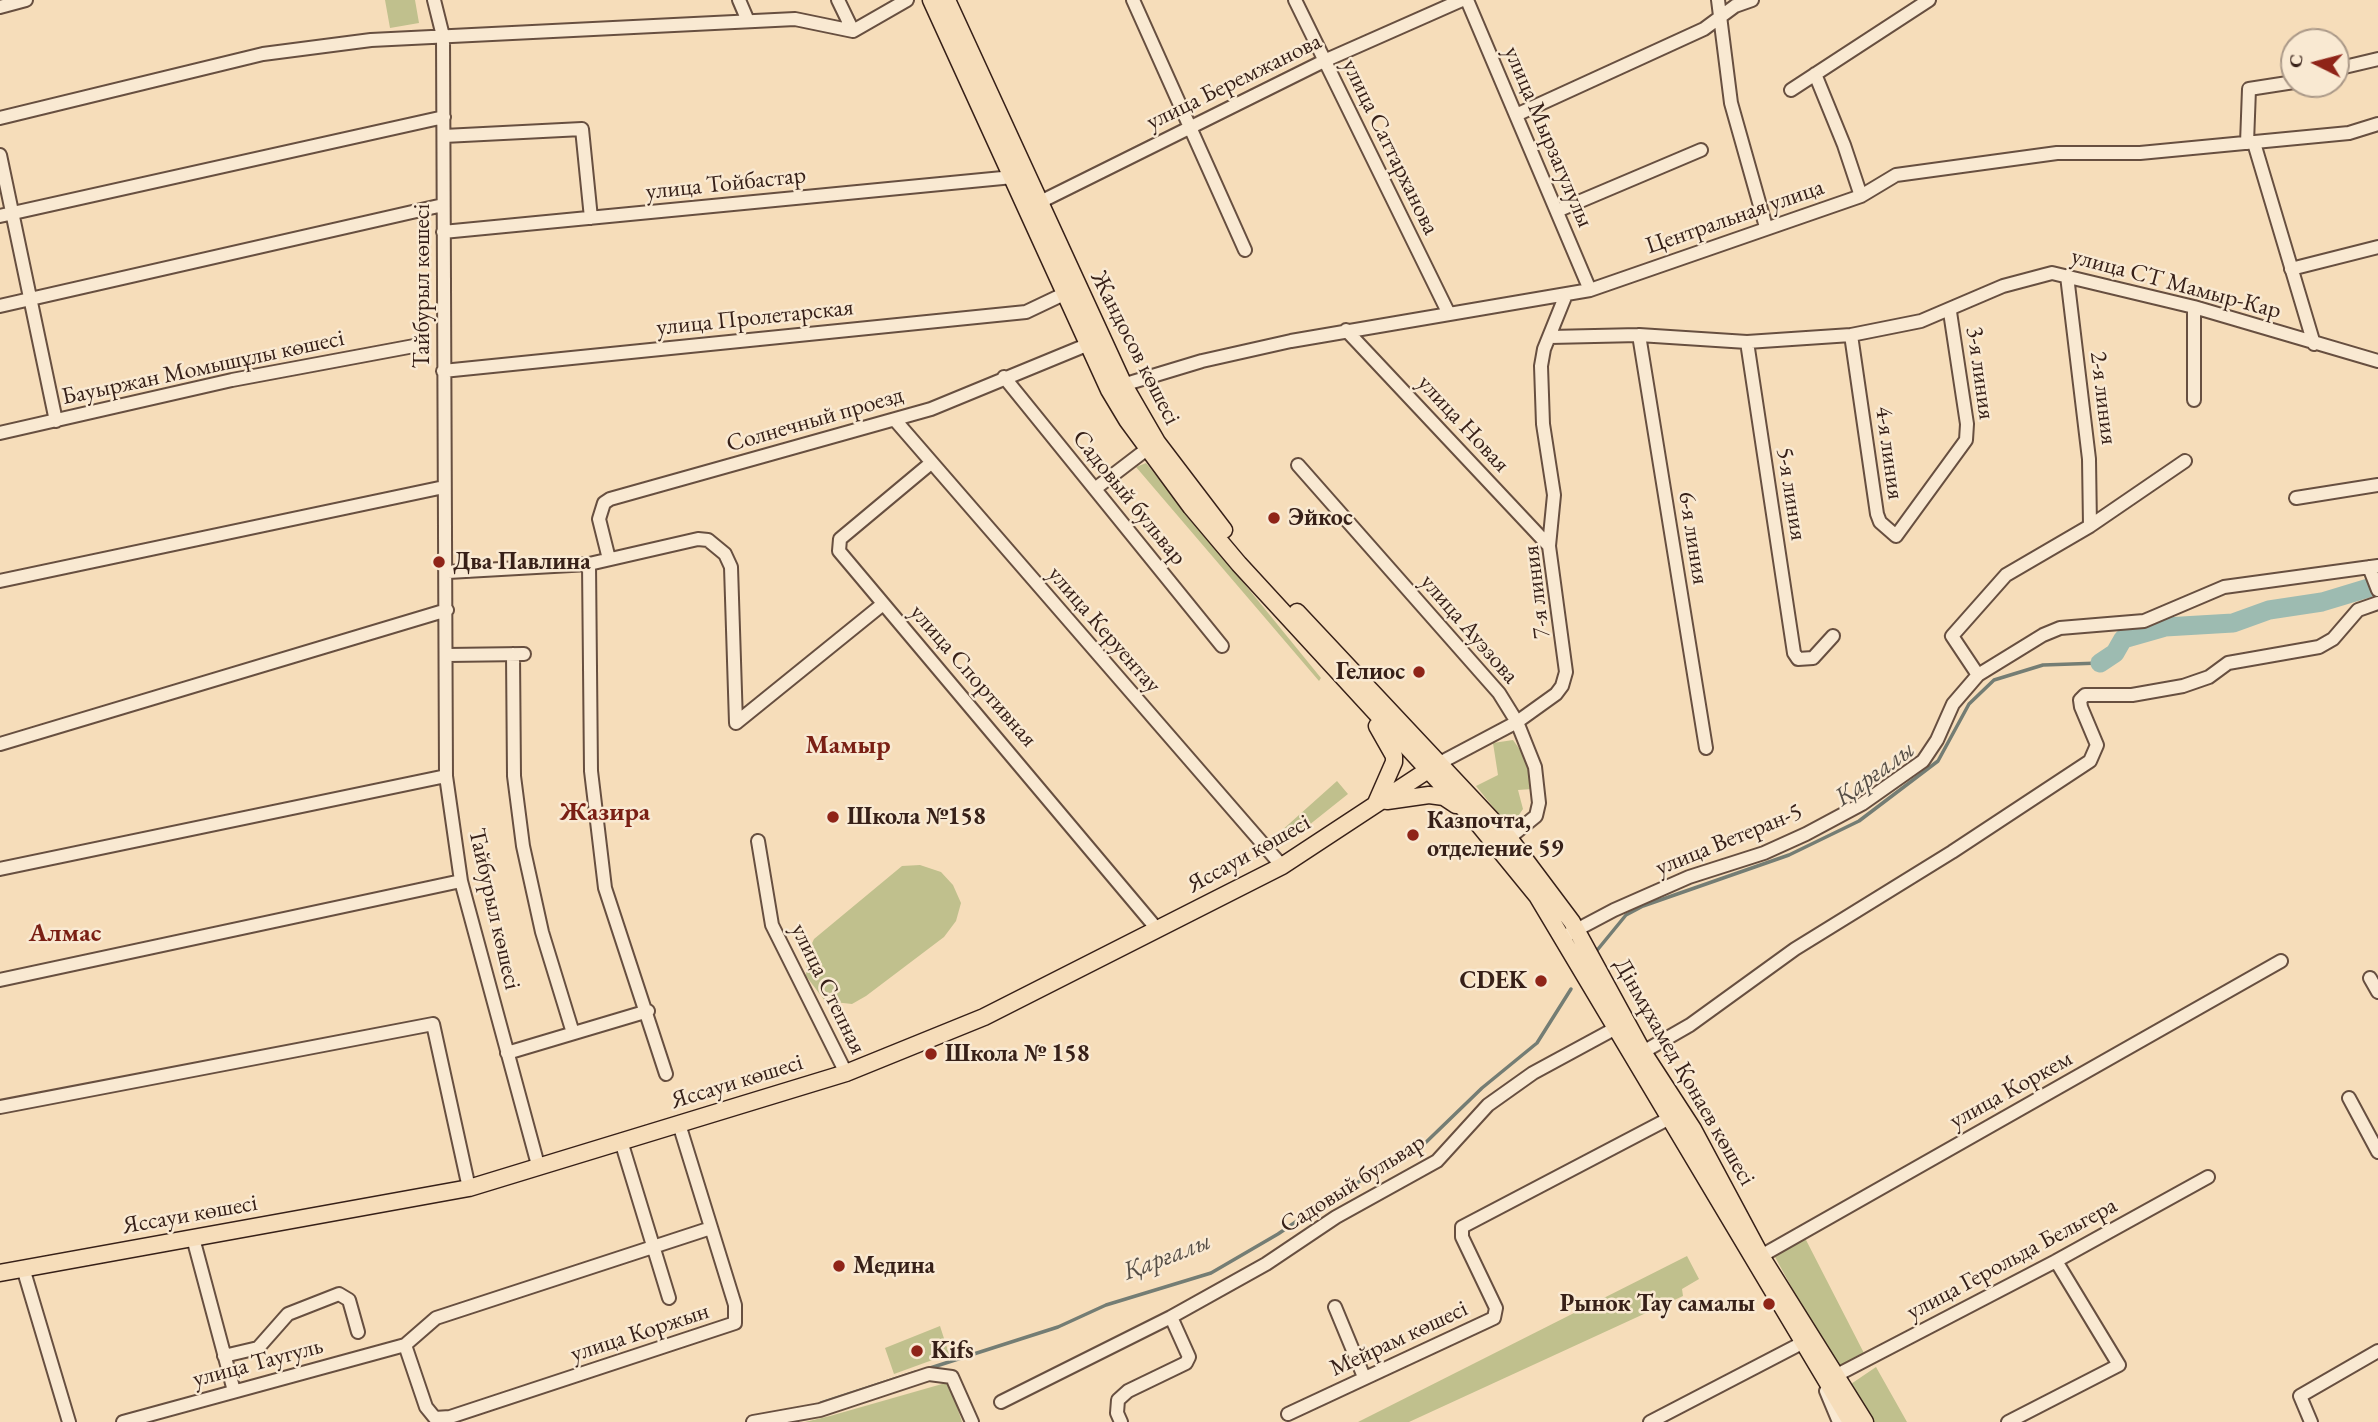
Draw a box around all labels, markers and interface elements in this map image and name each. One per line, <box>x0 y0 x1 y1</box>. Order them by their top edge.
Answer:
street label: улица Беремжанова <box>1142 27 1326 137</box>
north arrow <box>2280 28 2350 98</box>
street label: улица Мырзагулулы <box>1497 42 1599 232</box>
text: С <box>2282 53 2309 69</box>
street label: улица Саттарханова <box>1335 54 1445 240</box>
street label: улица Тойбастар <box>644 161 808 207</box>
street label: Центральная улица <box>1642 173 1828 261</box>
street label: Тайбурыл көшесі <box>408 204 436 368</box>
street label: улица СТ Мамыр-Кар <box>2068 242 2284 326</box>
street label: Жандосов көшесі <box>1084 266 1186 430</box>
street label: улица Пролетарская <box>655 293 855 343</box>
street label: Бауыржан Момышұлы көшесі <box>59 324 347 412</box>
street label: 3-я линия <box>1959 325 2001 421</box>
street label: 2-я линия <box>2083 350 2123 446</box>
street label: улица Новая <box>1411 369 1515 479</box>
street label: Солнечный проезд <box>723 381 907 459</box>
street label: 4-я линия <box>1868 405 1910 501</box>
street label: Садовый бульвар <box>1066 425 1192 571</box>
street label: 5-я линия <box>1769 445 1813 543</box>
street label: 6-я линия <box>1671 489 1715 587</box>
place label: Эйкос <box>1288 504 1353 532</box>
marker: Эйкос <box>1266 510 1282 526</box>
street label: 7-я линия <box>1517 544 1557 640</box>
place label: Два Павлина <box>453 548 591 576</box>
marker: Два Павлина <box>431 554 447 570</box>
street label: улица Керуентау <box>1041 561 1167 699</box>
street label: улица Ауэзова <box>1413 568 1525 690</box>
street label: улица Спортивная <box>903 599 1043 753</box>
place label: Гелиос <box>1336 658 1405 686</box>
marker: Гелиос <box>1411 664 1427 680</box>
district label: Мамыр <box>805 730 891 762</box>
water label: Қарғалы <box>1829 734 1921 814</box>
district label: Жазира <box>560 797 650 829</box>
street label: улица Ветеран-5 <box>1651 797 1807 883</box>
place label: Школа №158 <box>847 803 986 831</box>
place label: Казпочта, отделение 59 <box>1427 807 1563 863</box>
street label: Яссауи көшесі <box>1182 808 1316 900</box>
marker: Школа №158 <box>825 809 841 825</box>
street label: Тайбурыл көшесі <box>461 825 527 993</box>
marker: Казпочта, отделение 59 <box>1405 827 1421 843</box>
district label: Алмас <box>29 918 101 950</box>
street label: улица Степная <box>784 919 872 1059</box>
street label: Дінмұхамед Қонаев көшесі <box>1607 953 1761 1191</box>
place label: CDEK <box>1459 967 1527 995</box>
marker: CDEK <box>1533 973 1549 989</box>
place label: Школа № 158 <box>945 1040 1089 1068</box>
street label: улица Коркем <box>1945 1044 2077 1136</box>
marker: Школа № 158 <box>923 1046 939 1062</box>
street label: Яссауи көшесі <box>668 1048 806 1116</box>
street label: Садовый бульвар <box>1275 1128 1431 1240</box>
street label: Яссауи көшесі <box>120 1189 260 1241</box>
street label: улица Герольда Бельгера <box>1902 1191 2122 1327</box>
water label: Қарғалы <box>1119 1226 1215 1288</box>
place label: Медина <box>853 1252 935 1280</box>
marker: Медина <box>831 1258 847 1274</box>
place label: Рынок Тау самалы <box>1560 1290 1755 1318</box>
street label: Мейрам көшесі <box>1325 1295 1473 1383</box>
marker: Рынок Тау самалы <box>1761 1296 1777 1312</box>
street label: улица Коржын <box>567 1297 713 1369</box>
street label: улица Таугуль <box>190 1332 326 1394</box>
place label: Kifs <box>931 1337 974 1365</box>
marker: Kifs <box>909 1343 925 1359</box>

